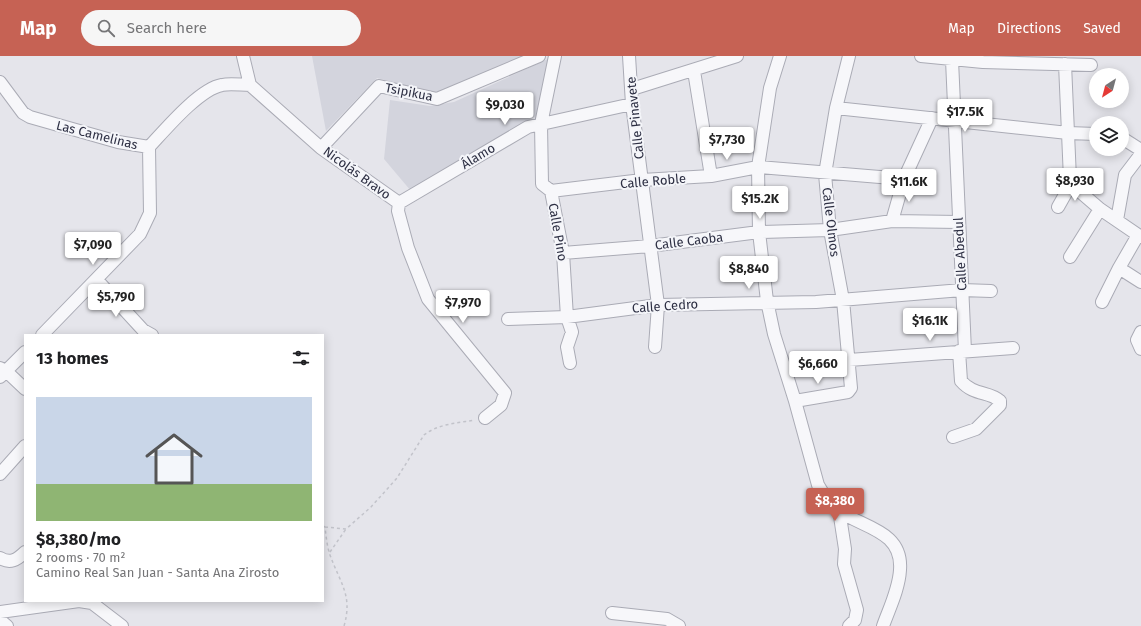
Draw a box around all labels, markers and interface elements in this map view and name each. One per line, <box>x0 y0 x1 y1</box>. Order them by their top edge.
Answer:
search box <box>81 10 361 46</box>
text: Map <box>20 17 57 40</box>
icon: search <box>95 17 117 39</box>
text: Search here <box>127 19 207 37</box>
text: Map <box>948 20 975 37</box>
text: Directions <box>997 20 1061 37</box>
text: Saved <box>1083 20 1121 37</box>
north arrow <box>1089 68 1129 108</box>
map controls <box>1089 68 1129 156</box>
street label: Calle Pinavete <box>623 76 647 160</box>
street label: Tsipikua <box>384 80 434 104</box>
pin: $9,030 <box>472 92 538 126</box>
text: $9,030 <box>486 97 525 112</box>
pin: $17.5K <box>932 99 998 133</box>
text: $17.5K <box>946 104 984 119</box>
button: layers <box>1089 116 1129 156</box>
street label: Las Camelinas <box>55 118 139 152</box>
pin: $7,730 <box>694 127 760 161</box>
text: $7,730 <box>709 132 745 147</box>
street label: Álamo <box>458 140 498 172</box>
street label: Nicolás Bravo <box>320 144 394 202</box>
pin: $8,930 <box>1042 168 1108 202</box>
pin: $11.6K <box>876 169 942 203</box>
street label: Calle Roble <box>619 171 687 191</box>
text: $8,930 <box>1056 173 1094 188</box>
text: $11.6K <box>890 174 928 189</box>
pin: $15.2K <box>727 186 793 220</box>
street label: Calle Olmos <box>819 186 843 258</box>
text: $15.2K <box>741 191 779 206</box>
street label: Calle Pino <box>546 202 570 262</box>
street label: Calle Abedul <box>951 217 969 291</box>
street label: Calle Caoba <box>654 229 724 253</box>
pin: $7,090 <box>60 232 126 266</box>
text: $7,090 <box>74 237 112 252</box>
pin: $8,840 <box>716 256 782 290</box>
text: $8,840 <box>729 261 769 276</box>
pin: $5,790 <box>83 284 149 318</box>
text: $5,790 <box>97 289 135 304</box>
pin: $7,970 <box>430 290 496 324</box>
text: $7,970 <box>445 295 481 310</box>
street label: Calle Cedro <box>631 296 699 316</box>
pin: $16.1K <box>897 308 963 342</box>
text: $16.1K <box>912 313 948 328</box>
icon: filters <box>290 347 312 369</box>
text: 13 homes <box>36 348 108 369</box>
pin: $6,660 <box>785 351 851 385</box>
text: $6,660 <box>798 356 838 371</box>
icon: home <box>138 423 210 495</box>
pin: $8,380 <box>802 488 868 522</box>
text: $8,380 <box>815 493 855 508</box>
text: $8,380/mo <box>36 529 121 550</box>
text: 2 rooms · 70 m² <box>36 550 126 565</box>
text: Camino Real San Juan - Santa Ana Zirosto <box>36 565 279 580</box>

